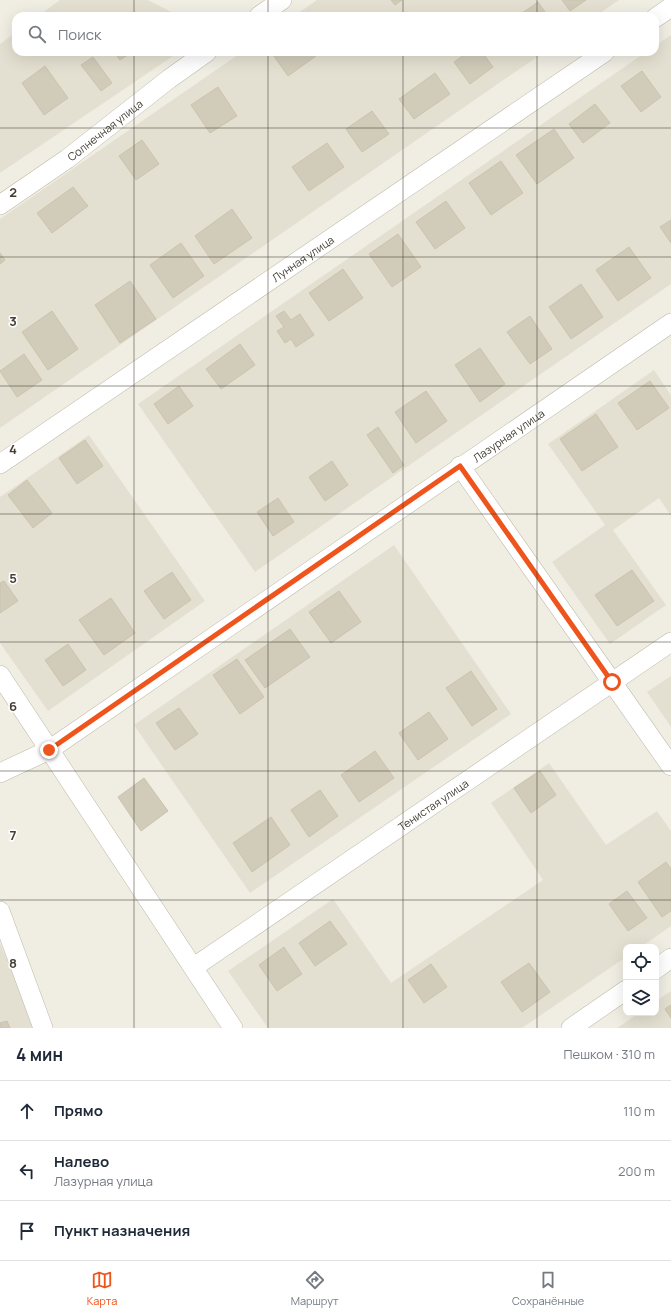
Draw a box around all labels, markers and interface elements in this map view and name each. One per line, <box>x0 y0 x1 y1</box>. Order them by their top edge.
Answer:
search box <box>12 12 659 56</box>
icon: search <box>26 23 48 45</box>
text: Поиск <box>58 24 102 45</box>
street label: Солнечная улица <box>64 95 145 164</box>
text: 2 <box>9 183 17 201</box>
street label: Лунная улица <box>269 232 337 284</box>
text: 3 <box>9 312 17 330</box>
street label: Лазурная улица <box>469 405 547 465</box>
text: 4 <box>9 440 17 458</box>
text: 5 <box>9 569 17 587</box>
route start <box>603 673 621 691</box>
text: 6 <box>9 697 17 715</box>
route end <box>40 741 58 759</box>
street label: Тенистая улица <box>395 775 471 834</box>
text: 7 <box>10 826 17 844</box>
map controls <box>623 944 659 1016</box>
button: locate <box>623 944 659 980</box>
text: 8 <box>9 954 17 972</box>
button: layers <box>623 980 659 1016</box>
text: 4 мин <box>16 1043 63 1066</box>
text: Пешком · 310 m <box>564 1045 655 1063</box>
icon: ahead <box>16 1100 38 1122</box>
text: Прямо <box>54 1100 103 1121</box>
text: 110 m <box>623 1102 655 1120</box>
text: Налево <box>54 1151 109 1172</box>
icon: left <box>16 1160 38 1182</box>
text: 200 m <box>618 1162 655 1180</box>
text: Лазурная улица <box>54 1172 153 1190</box>
icon: arrive <box>16 1220 38 1242</box>
text: Пункт назначения <box>54 1220 190 1241</box>
tab: Карта <box>87 1269 117 1308</box>
tab: Маршрут <box>291 1269 339 1308</box>
tab: Сохранённые <box>512 1269 584 1308</box>

